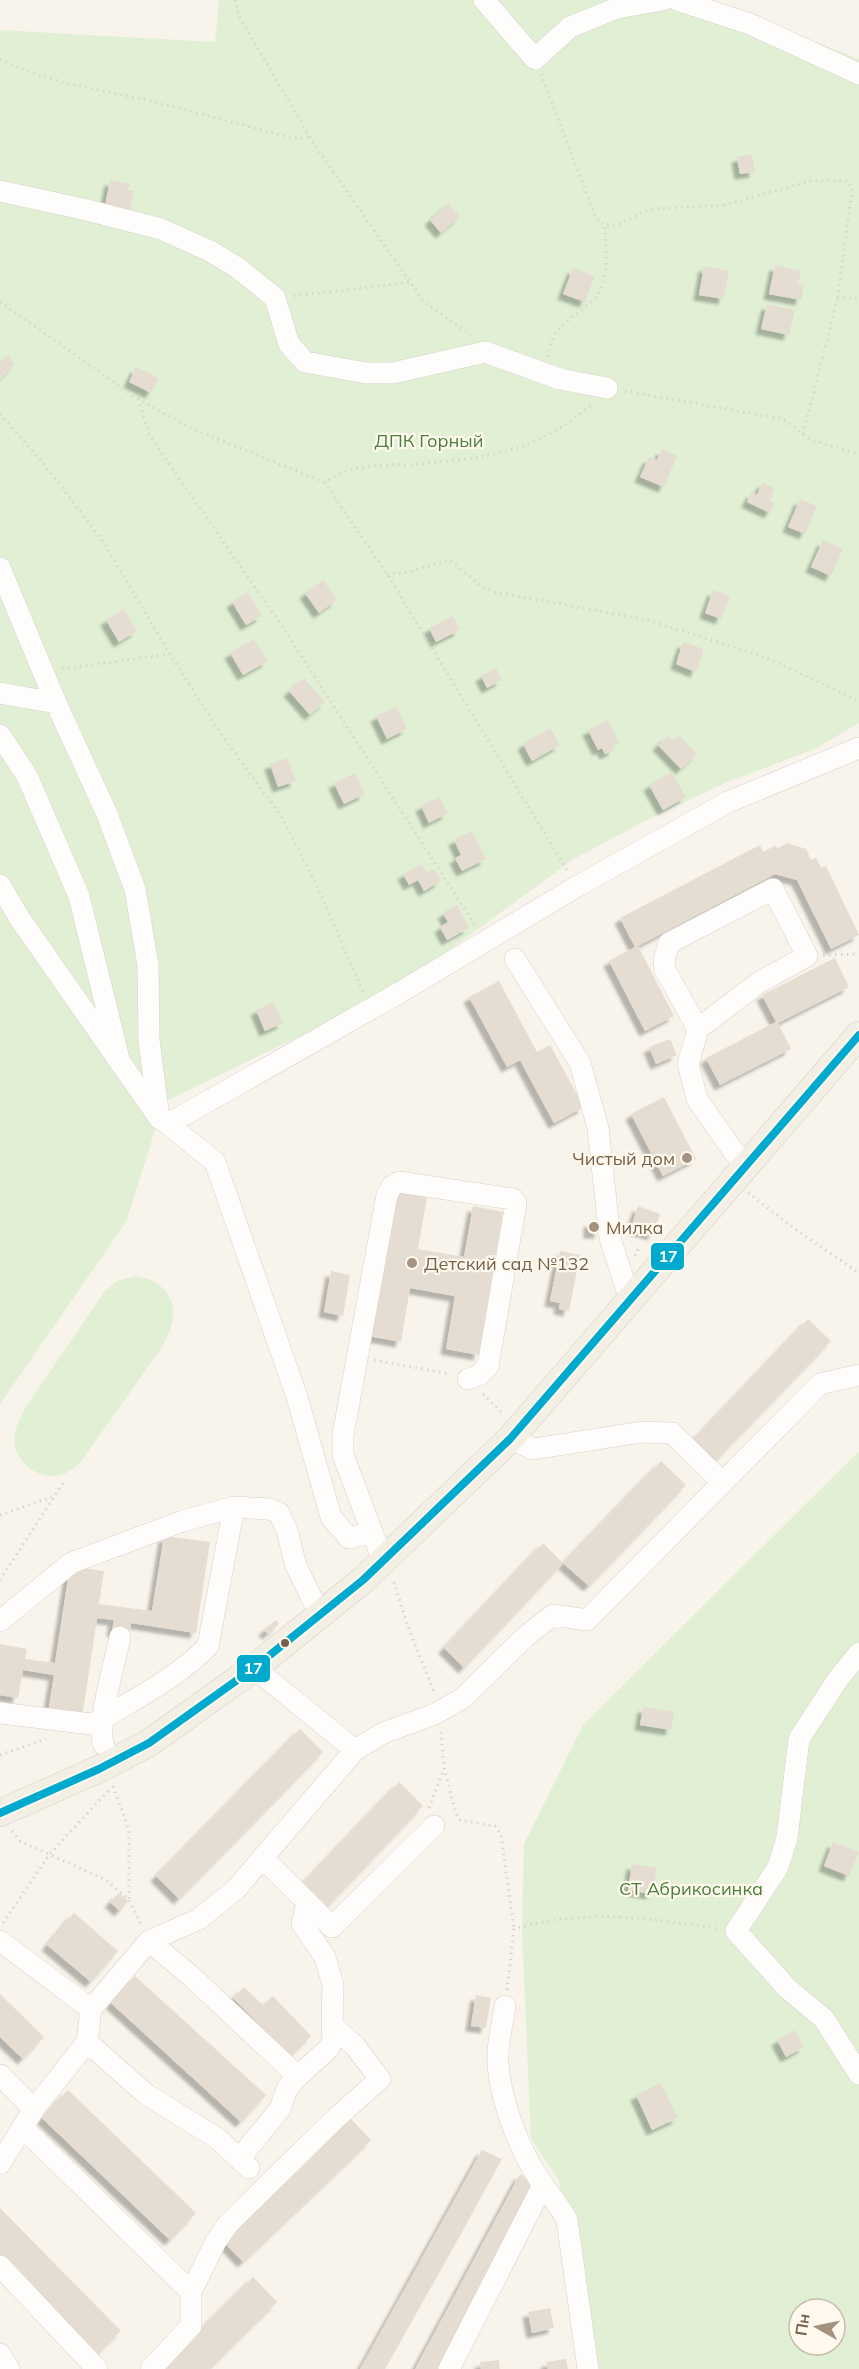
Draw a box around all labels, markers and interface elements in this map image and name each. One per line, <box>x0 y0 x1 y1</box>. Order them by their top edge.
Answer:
park label: ДПК Горный <box>375 429 483 452</box>
place label: Чистый дом <box>572 1147 675 1170</box>
marker: Чистый дом <box>680 1151 694 1165</box>
place label: Милка <box>606 1216 663 1239</box>
marker: Милка <box>587 1220 601 1234</box>
line badge: 17 <box>650 1242 685 1271</box>
text: 17 <box>658 1246 678 1266</box>
place label: Детский сад №132 <box>424 1252 589 1275</box>
marker: Детский сад №132 <box>405 1256 419 1270</box>
unlabelled marker <box>279 1637 291 1649</box>
line badge: 17 <box>236 1654 271 1683</box>
text: 17 <box>243 1658 263 1678</box>
park label: СТ Абрикосинка <box>619 1877 763 1900</box>
north arrow <box>787 2297 847 2357</box>
text: Пн <box>791 2312 814 2337</box>

